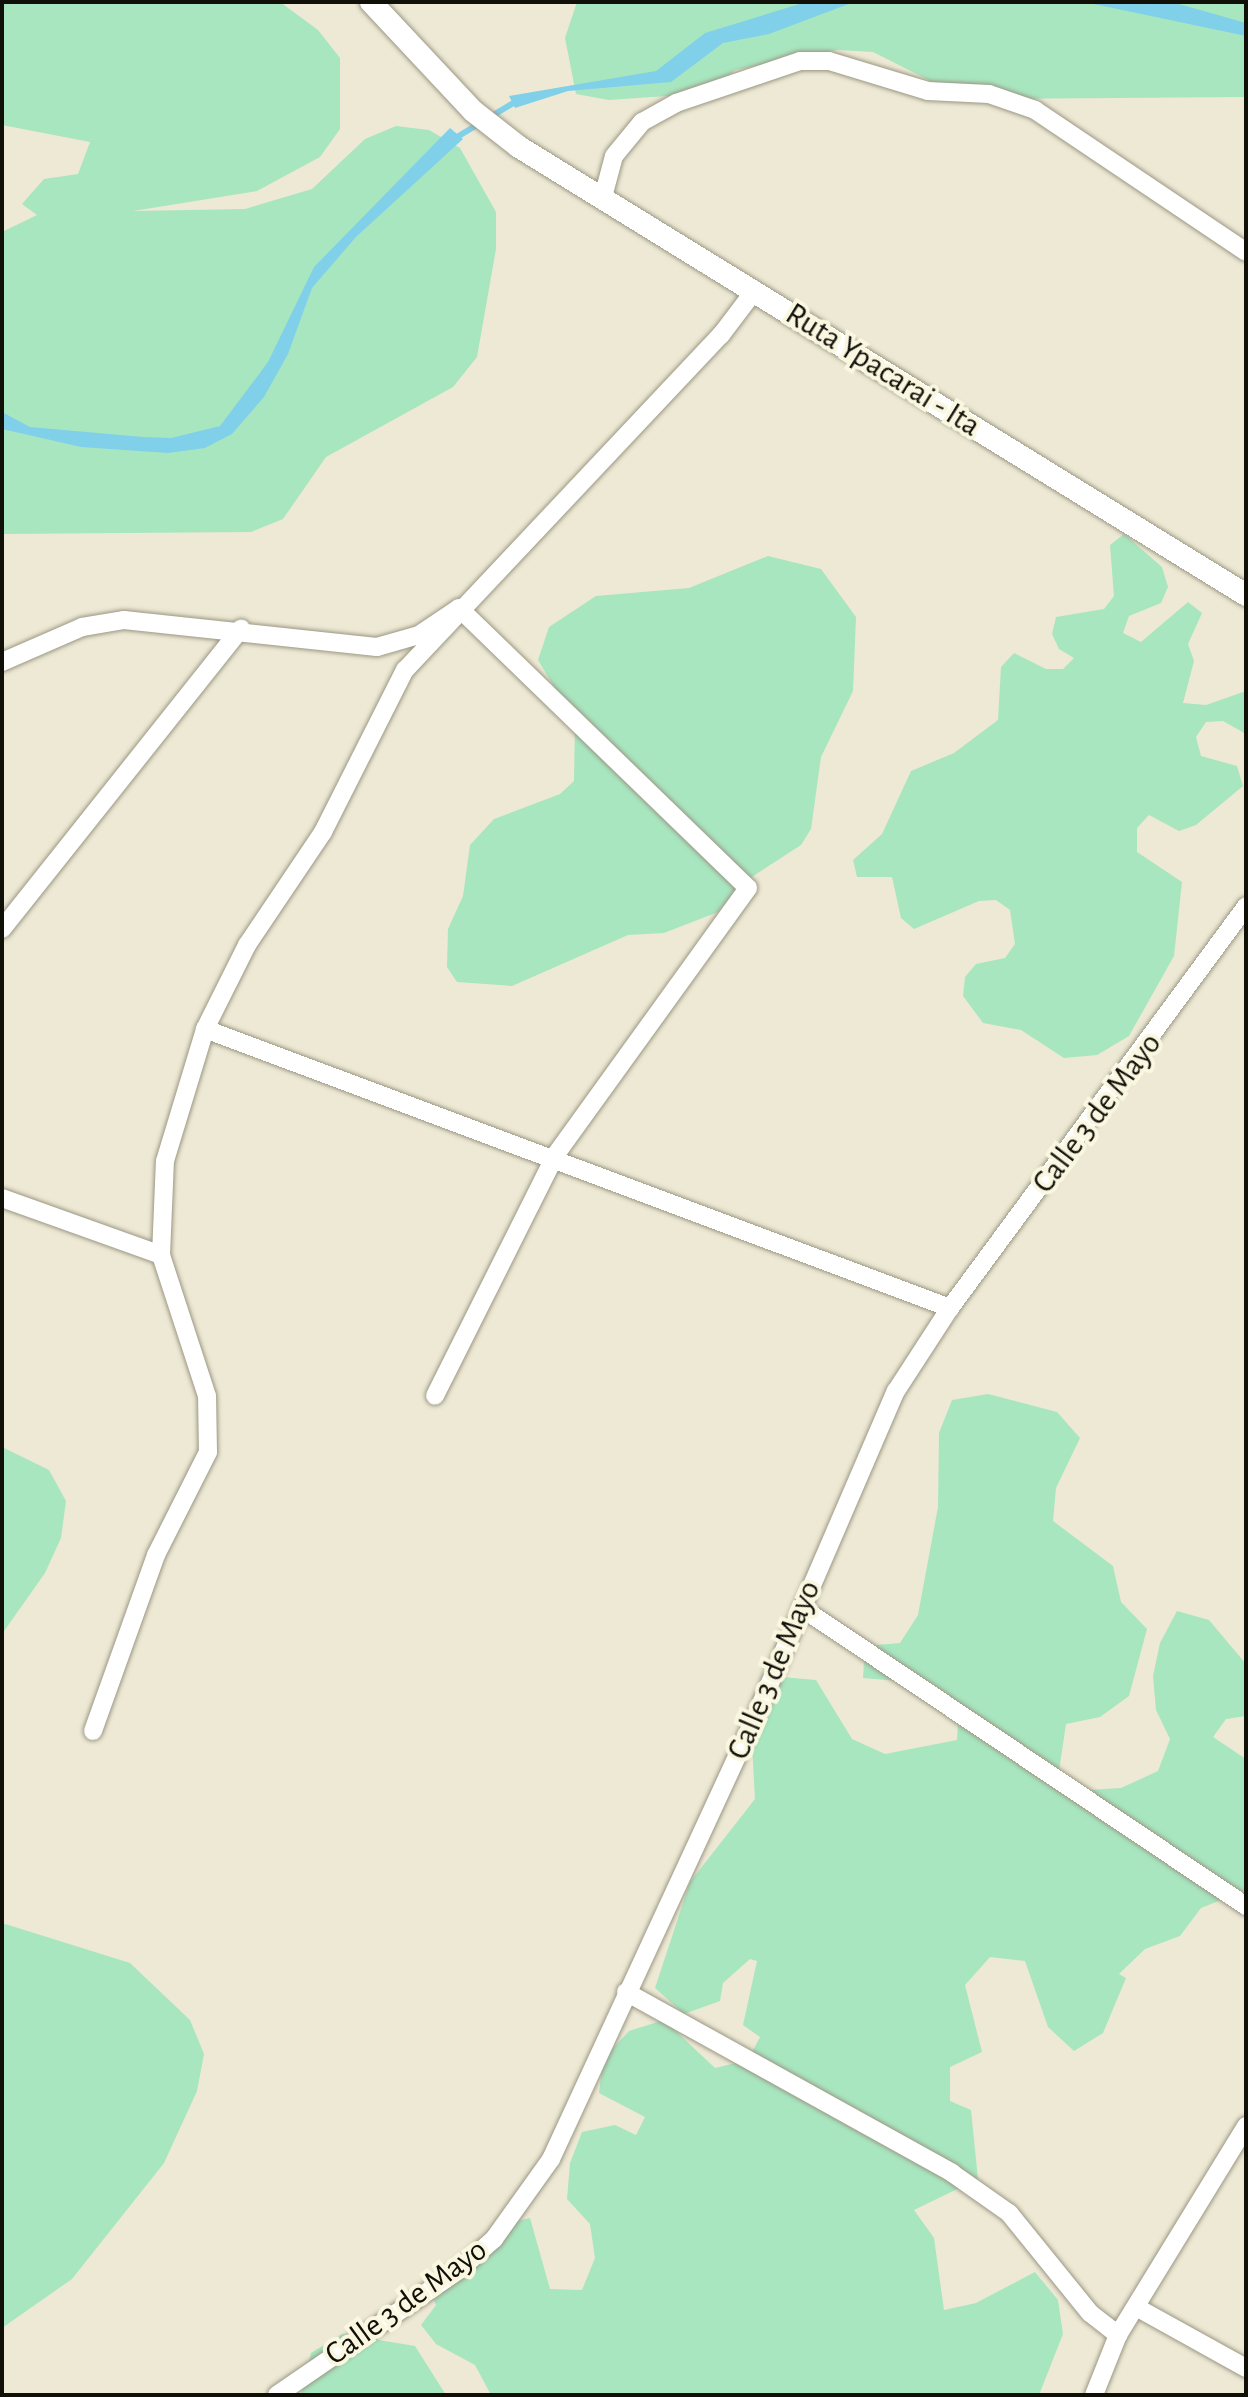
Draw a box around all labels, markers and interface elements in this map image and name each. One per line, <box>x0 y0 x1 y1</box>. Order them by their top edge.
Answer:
street label: Ruta Ypacarai - Ita <box>779 295 987 445</box>
street label: Calle 3 de Mayo <box>1024 1025 1170 1201</box>
street label: Calle 3 de Mayo <box>719 1575 829 1765</box>
street label: Calle 3 de Mayo <box>318 2230 494 2374</box>

